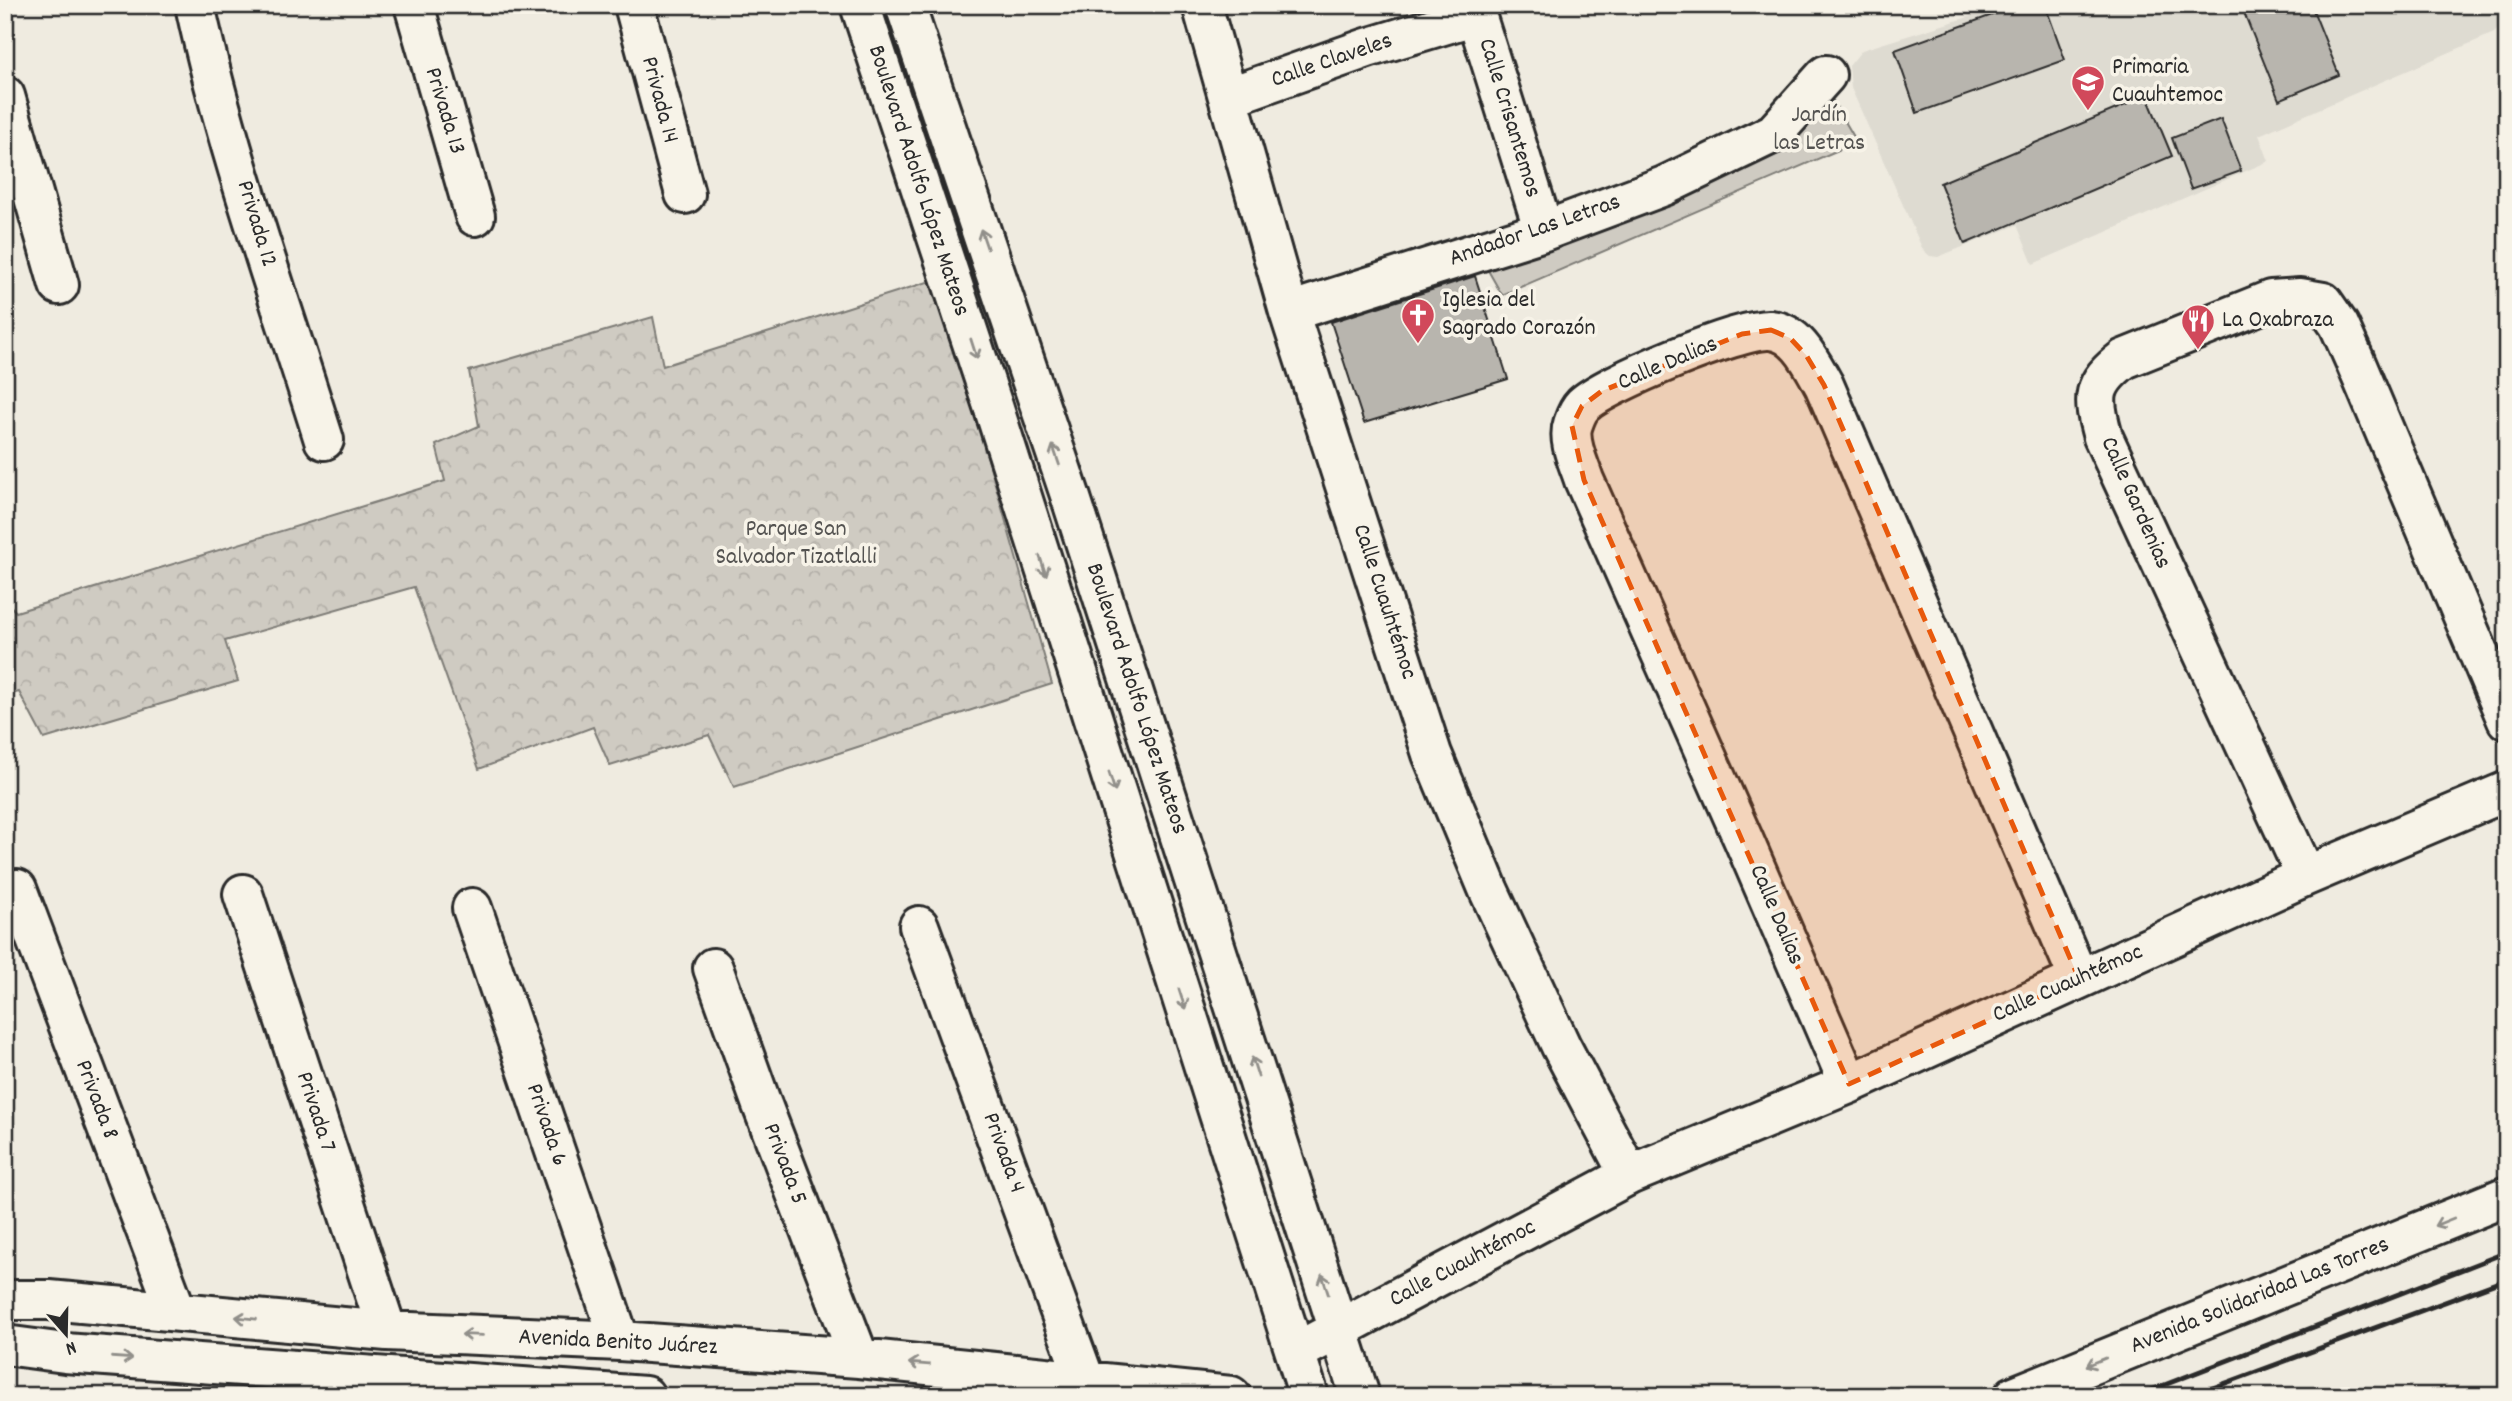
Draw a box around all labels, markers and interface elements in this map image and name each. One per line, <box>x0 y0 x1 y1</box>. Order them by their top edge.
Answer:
street label: Calle Claveles <box>1267 24 1397 98</box>
street label: Calle Crisantemos <box>1469 34 1549 202</box>
street label: Boulevard Adolfo López Mateos <box>858 41 978 321</box>
place label: Primaria Cuauhtemoc <box>2112 51 2223 113</box>
street label: Privada 14 <box>631 53 687 147</box>
street label: Privada 13 <box>415 63 473 159</box>
school or university icon: Primaria Cuauhtemoc <box>2069 63 2107 112</box>
park label: Jardín las Letras <box>1773 99 1865 161</box>
street label: Privada 12 <box>227 176 285 272</box>
street label: Andador Las Letras <box>1445 186 1625 276</box>
one-way arrow <box>977 229 989 251</box>
place label: Iglesia del Sagrado Corazón <box>1442 284 1596 346</box>
church icon: Iglesia del Sagrado Corazón <box>1399 296 1437 345</box>
restaurant icon: La Oxabraza <box>2179 302 2217 351</box>
place label: La Oxabraza <box>2222 304 2334 338</box>
street label: Calle Dalias <box>1613 328 1723 400</box>
one-way arrow <box>968 338 981 360</box>
street label: Calle Gardenias <box>2091 431 2179 575</box>
one-way arrow <box>1049 444 1061 466</box>
park label: Parque San Salvador Tizatlalli <box>715 513 877 575</box>
street label: Calle Cuauhtémoc <box>1343 520 1425 684</box>
one-way arrow <box>1037 555 1050 577</box>
street label: Boulevard Adolfo López Mateos <box>1076 559 1196 839</box>
one-way arrow <box>1107 771 1120 793</box>
street label: Calle Dalias <box>1740 860 1812 970</box>
street label: Calle Cuauhtémoc <box>1987 936 2149 1032</box>
one-way arrow <box>1176 988 1189 1010</box>
street label: Privada 8 <box>65 1055 127 1145</box>
one-way arrow <box>1248 1057 1260 1079</box>
street label: Privada 7 <box>286 1067 344 1157</box>
street label: Privada 6 <box>516 1079 576 1171</box>
street label: Privada 4 <box>973 1108 1033 1198</box>
street label: Privada 5 <box>753 1118 815 1210</box>
street label: Calle Cuauhtémoc <box>1384 1211 1542 1317</box>
one-way arrow <box>2433 1216 2455 1229</box>
street label: Avenida Solidaridad Las Torres <box>2125 1228 2395 1364</box>
one-way arrow <box>1318 1273 1331 1295</box>
north arrow <box>32 1300 102 1370</box>
one-way arrow <box>235 1311 257 1324</box>
street label: Avenida Benito Juárez <box>518 1321 718 1365</box>
one-way arrow <box>461 1328 484 1341</box>
text: N <box>62 1332 80 1361</box>
one-way arrow <box>110 1351 133 1364</box>
one-way arrow <box>909 1357 931 1370</box>
one-way arrow <box>2086 1357 2108 1370</box>

